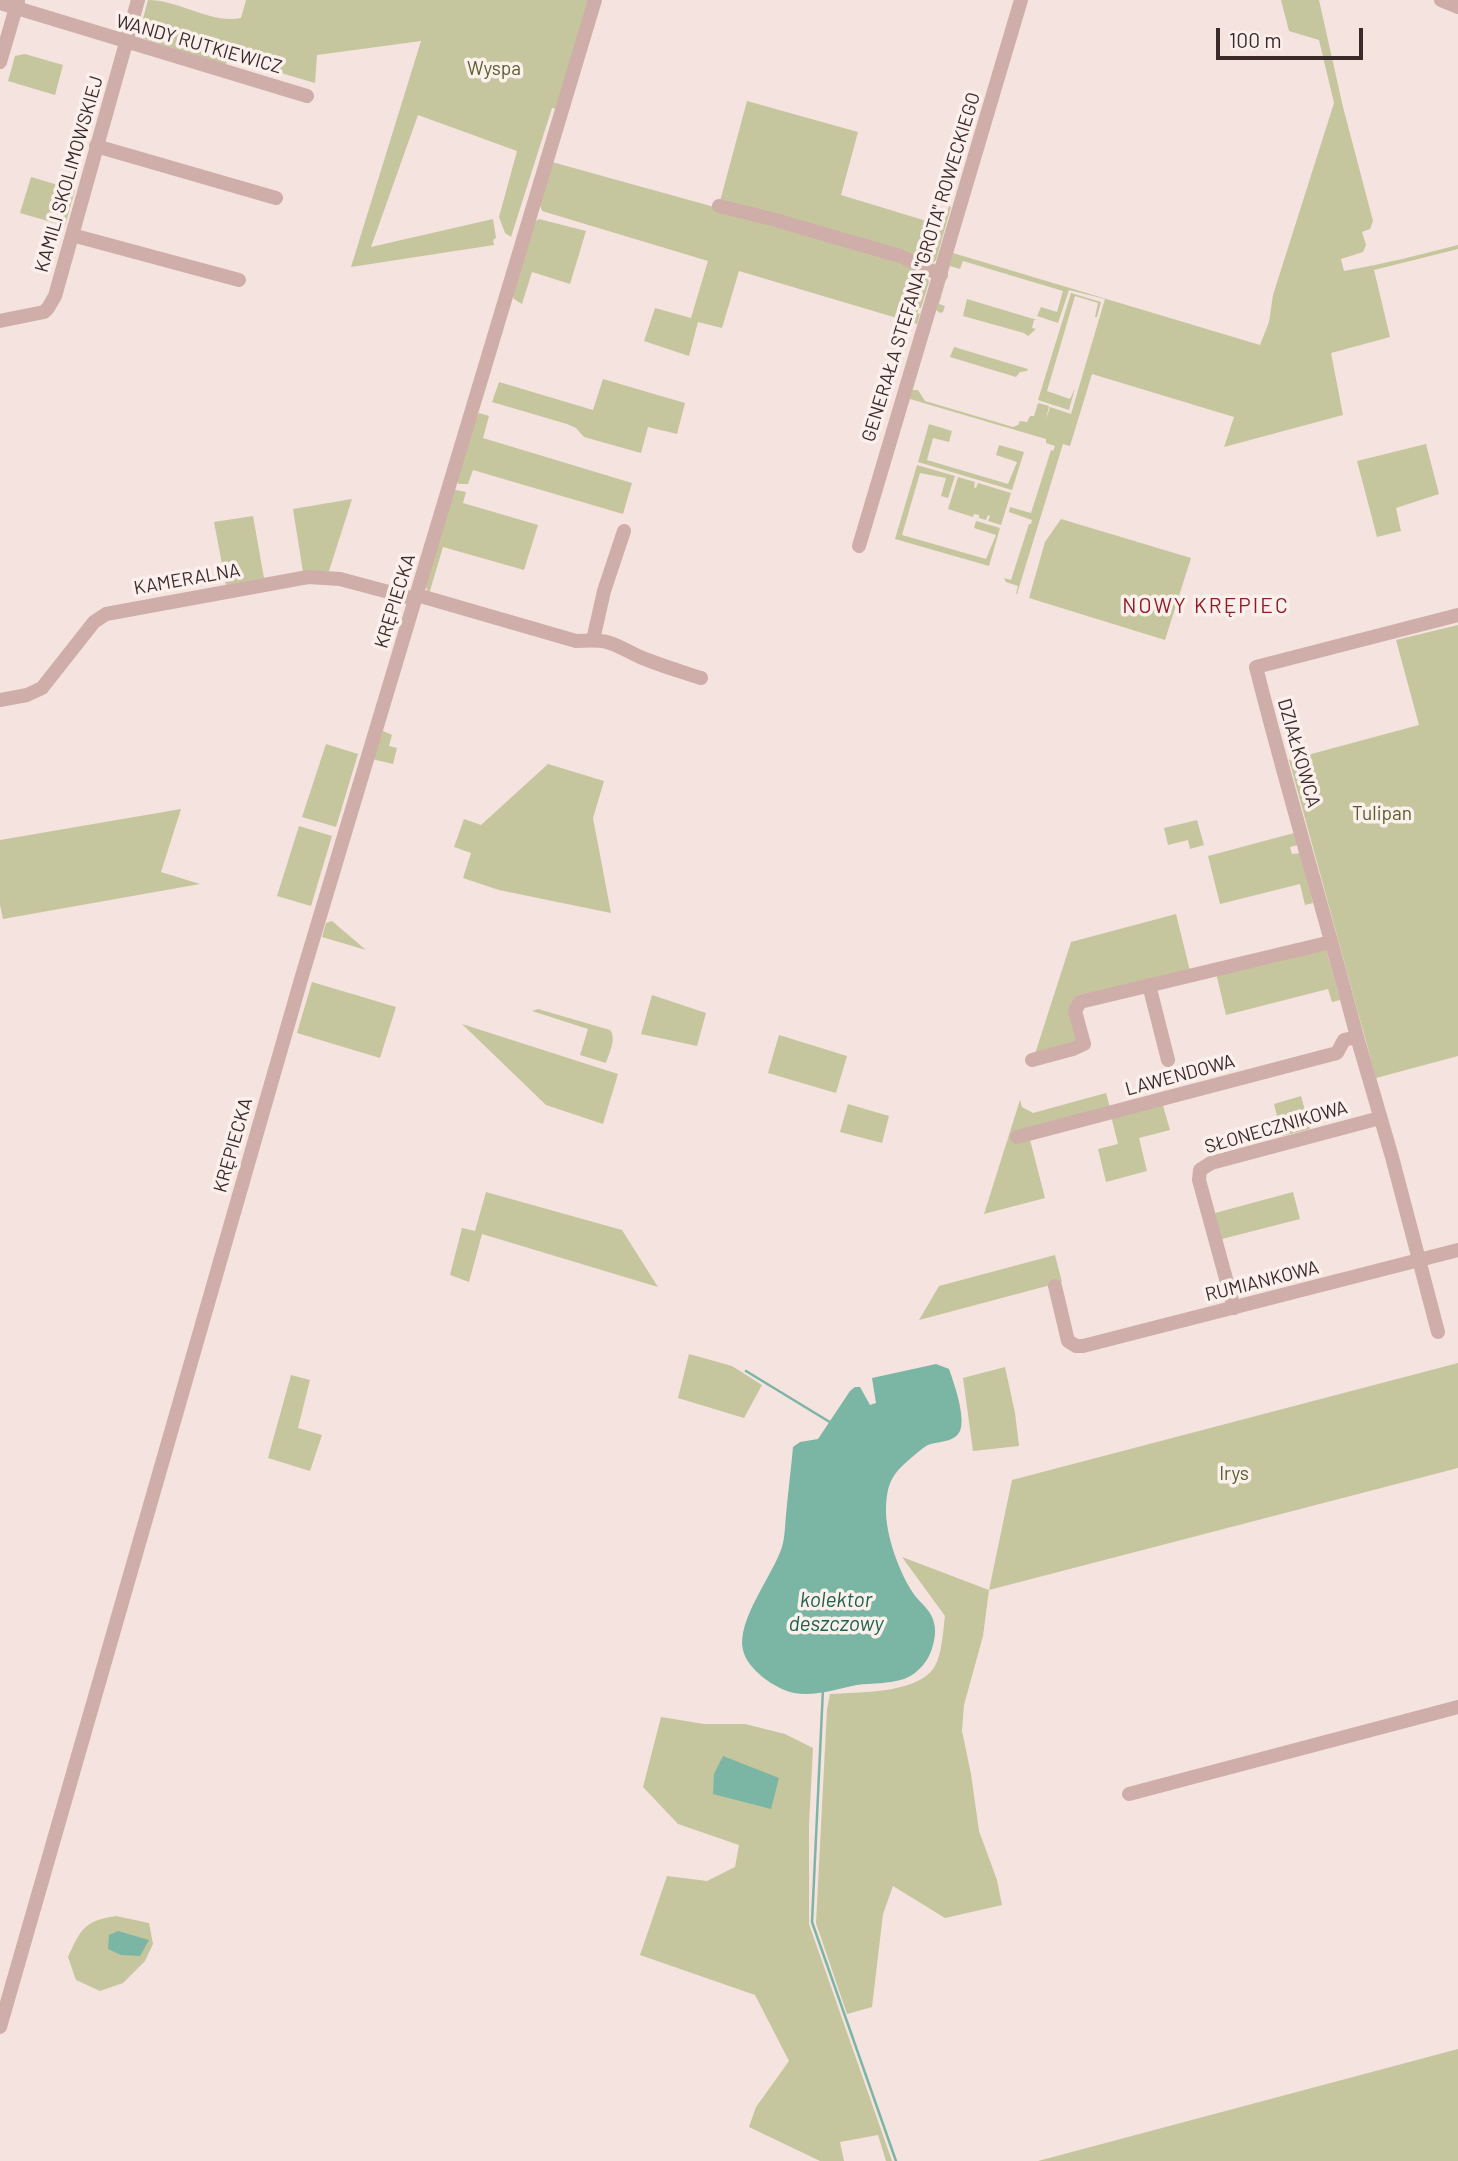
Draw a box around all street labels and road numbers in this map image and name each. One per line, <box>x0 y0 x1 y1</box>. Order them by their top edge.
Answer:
street label: WANDY RUTKIEWICZ <box>113 9 285 79</box>
street label: KAMILI SKOLIMOWSKIEJ <box>30 73 108 275</box>
street label: GENERAŁA STEFANA "GROTA" ROWECKIEGO <box>857 90 985 444</box>
street label: KRĘPIECKA <box>370 551 420 651</box>
street label: KAMERALNA <box>132 558 242 600</box>
street label: DZIAŁKOWCA <box>1273 696 1325 810</box>
street label: LAWENDOWA <box>1123 1049 1237 1101</box>
street label: KRĘPIECKA <box>209 1095 257 1195</box>
street label: SŁONECZNIKOWA <box>1202 1096 1350 1158</box>
street label: RUMIANKOWA <box>1203 1256 1321 1306</box>

